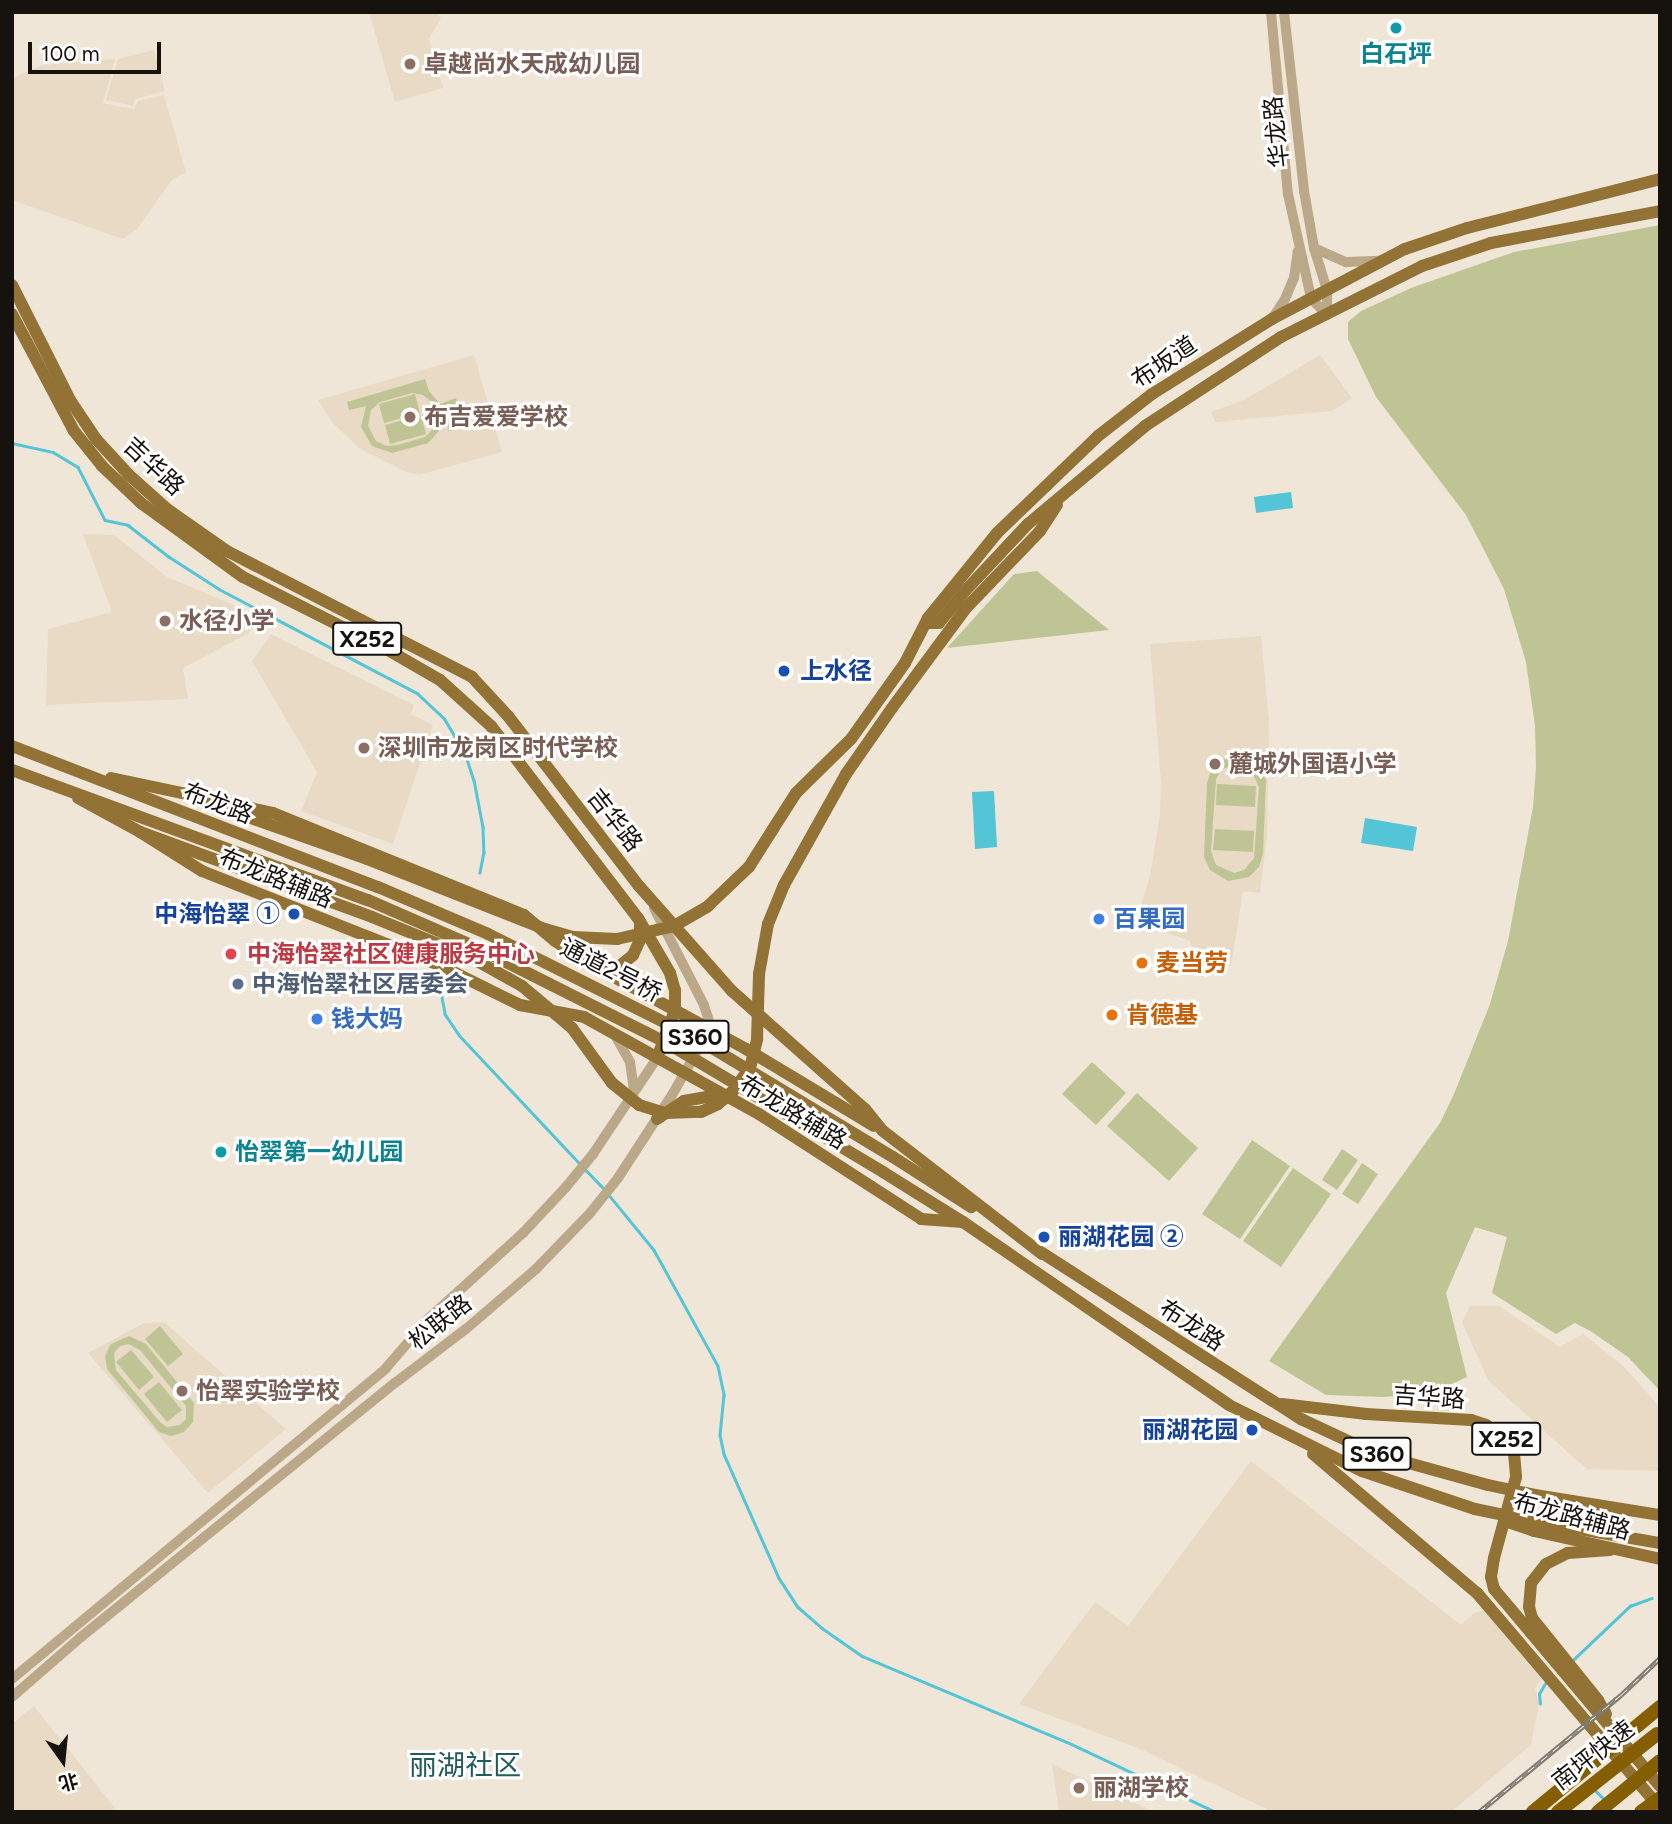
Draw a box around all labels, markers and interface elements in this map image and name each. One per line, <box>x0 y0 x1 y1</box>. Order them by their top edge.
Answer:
marker: 白石坪 <box>1388 20 1404 36</box>
scale bar <box>32 28 164 72</box>
place label: 白石坪 <box>1360 40 1432 68</box>
text: 100 m <box>41 41 100 66</box>
place label: 卓越尚水天成幼儿园 <box>424 50 640 78</box>
marker: 卓越尚水天成幼儿园 <box>402 56 418 72</box>
street label: 华龙路 <box>1258 95 1294 169</box>
street label: 布坂道 <box>1126 330 1202 394</box>
place label: 布吉爱爱学校 <box>424 403 568 431</box>
marker: 布吉爱爱学校 <box>402 409 418 425</box>
street label: 吉华路 <box>118 431 190 501</box>
place label: 水径小学 <box>179 607 275 635</box>
marker: 水径小学 <box>157 613 173 629</box>
road number: X252 <box>332 620 402 659</box>
place label: 上水径 <box>800 657 872 685</box>
marker: 上水径 <box>774 661 794 681</box>
place label: 深圳市龙岗区时代学校 <box>378 734 618 762</box>
marker: 深圳市龙岗区时代学校 <box>356 740 372 756</box>
place label: 麓城外国语小学 <box>1229 750 1397 778</box>
marker: 麓城外国语小学 <box>1207 756 1223 772</box>
street label: 布龙路 <box>179 777 257 829</box>
street label: 吉华路 <box>581 783 649 857</box>
street label: 布龙路辅路 <box>215 842 337 914</box>
place label: 中海怡翠 ① <box>154 900 280 928</box>
place label: 百果园 <box>1113 905 1185 933</box>
marker: 中海怡翠 ① <box>286 906 302 922</box>
marker: 百果园 <box>1091 911 1107 927</box>
street label: 通道2号桥 <box>556 932 666 1008</box>
place label: 中海怡翠社区健康服务中心 <box>247 940 535 968</box>
marker: 中海怡翠社区健康服务中心 <box>221 944 241 964</box>
place label: 麦当劳 <box>1156 949 1228 977</box>
marker: 麦当劳 <box>1134 955 1150 971</box>
place label: 中海怡翠社区居委会 <box>252 970 468 998</box>
marker: 中海怡翠社区居委会 <box>230 976 246 992</box>
place label: 肯德基 <box>1126 1001 1198 1029</box>
place label: 钱大妈 <box>331 1005 403 1033</box>
marker: 肯德基 <box>1104 1007 1120 1023</box>
marker: 钱大妈 <box>309 1011 325 1027</box>
road number: S360 <box>660 1018 730 1056</box>
street label: 布龙路辅路 <box>734 1069 852 1155</box>
place label: 怡翠第一幼儿园 <box>235 1138 403 1166</box>
marker: 怡翠第一幼儿园 <box>213 1144 229 1160</box>
place label: 丽湖花园 ② <box>1058 1223 1184 1251</box>
marker: 丽湖花园 ② <box>1036 1229 1052 1245</box>
street label: 松联路 <box>403 1288 477 1356</box>
street label: 布龙路 <box>1154 1293 1230 1357</box>
place label: 怡翠实验学校 <box>196 1377 340 1405</box>
street label: 吉华路 <box>1392 1380 1466 1414</box>
marker: 怡翠实验学校 <box>174 1383 190 1399</box>
place label: 丽湖花园 <box>1142 1416 1238 1444</box>
road number: X252 <box>1471 1420 1541 1458</box>
marker: 丽湖花园 <box>1244 1422 1260 1438</box>
road number: S360 <box>1342 1434 1412 1474</box>
street label: 布龙路辅路 <box>1510 1487 1634 1545</box>
street label: 南坪快速 <box>1546 1714 1640 1796</box>
north arrow <box>28 1726 98 1796</box>
district label: 丽湖社区 <box>409 1748 521 1782</box>
text: 北 <box>56 1768 81 1795</box>
place label: 丽湖学校 <box>1093 1774 1189 1802</box>
marker: 丽湖学校 <box>1071 1780 1087 1796</box>

